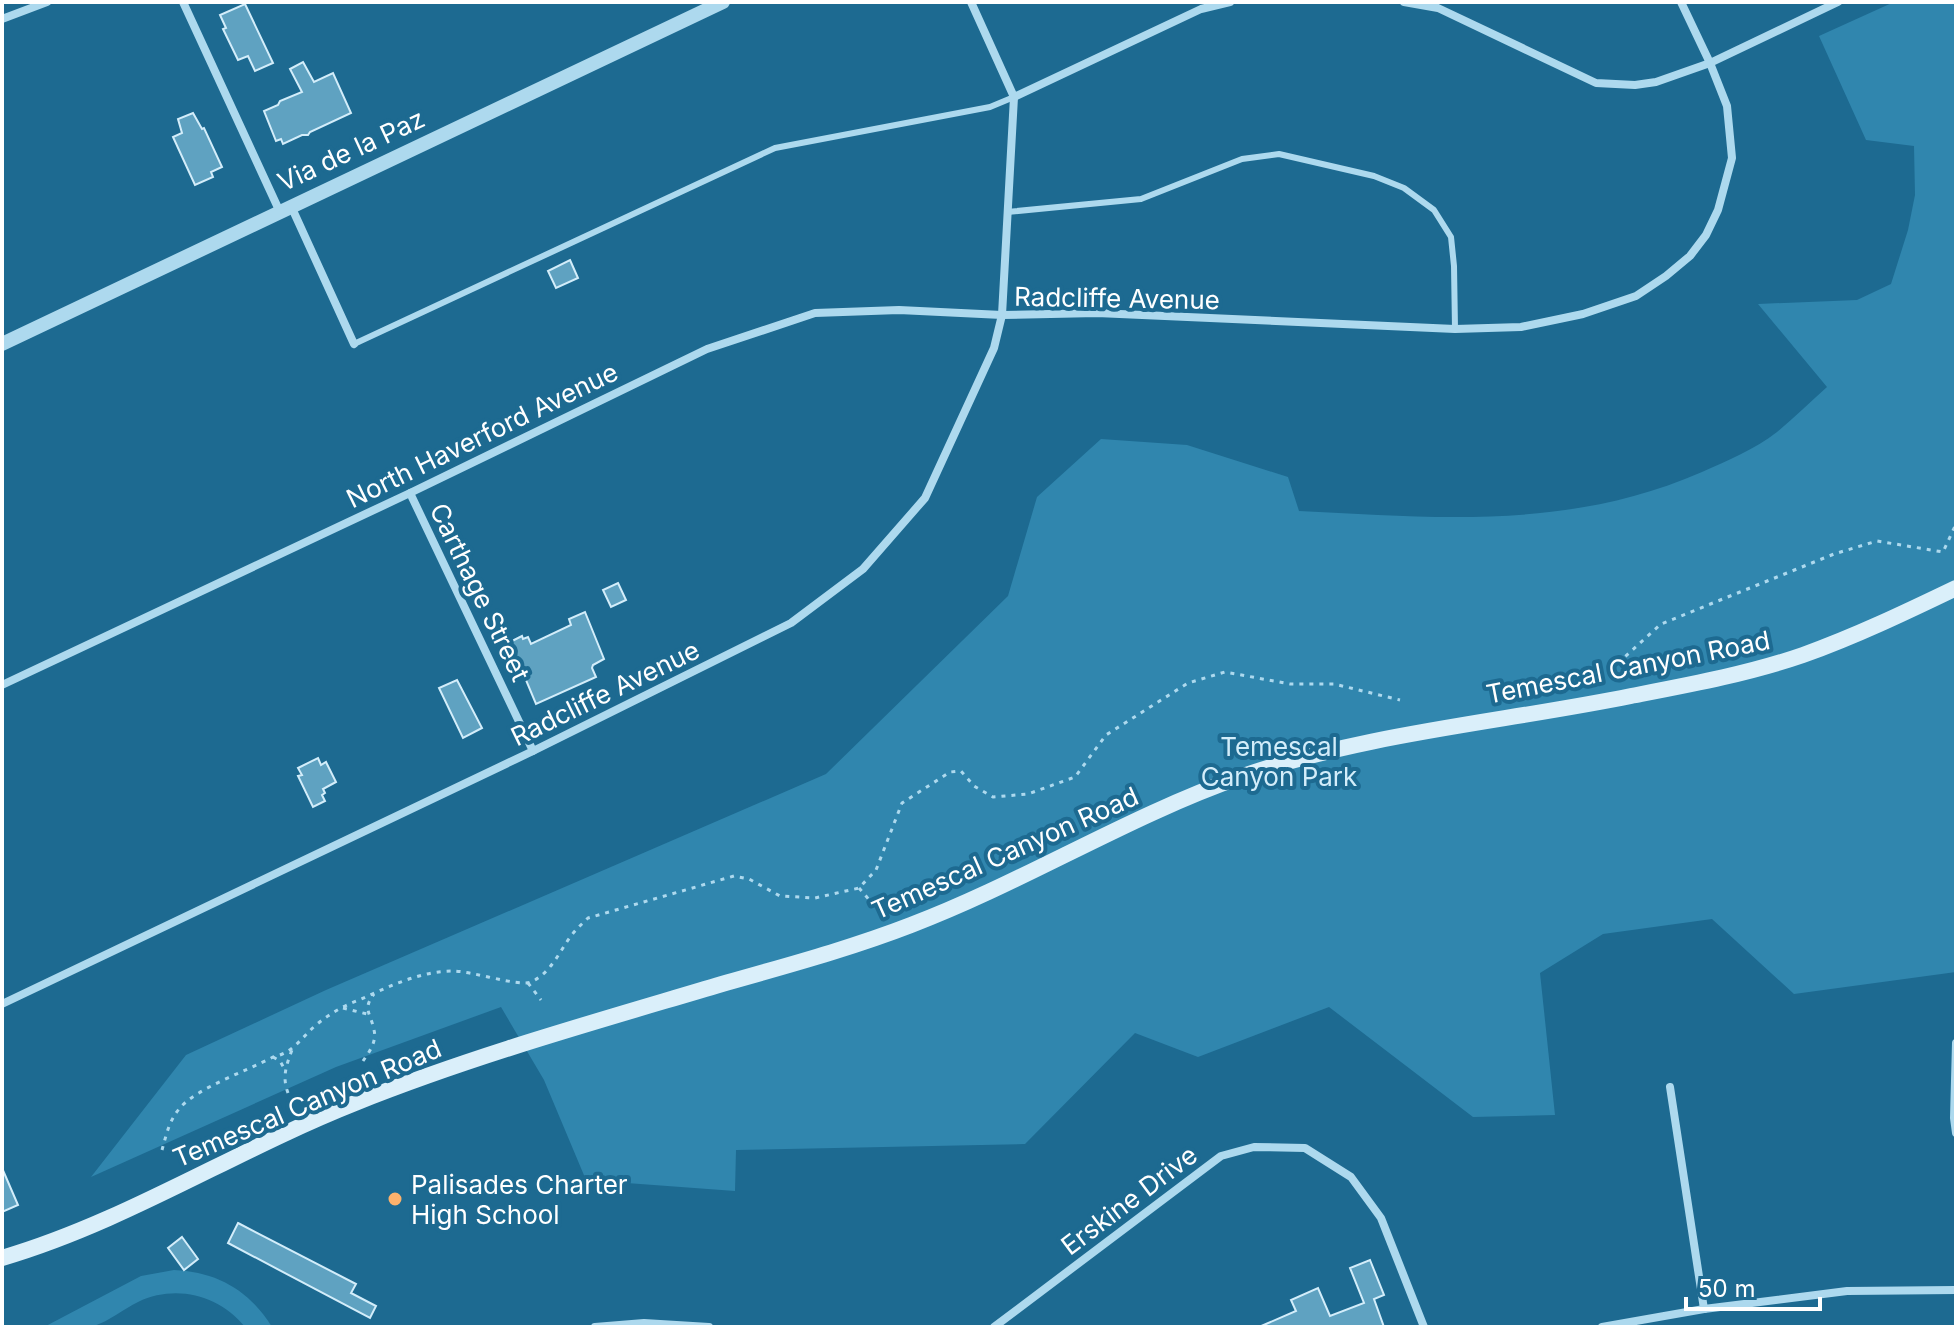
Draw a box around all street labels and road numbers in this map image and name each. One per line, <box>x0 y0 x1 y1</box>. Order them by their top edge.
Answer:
street label: Via de la Paz <box>273 102 429 198</box>
street label: Radcliffe Avenue <box>1014 281 1220 315</box>
street label: North Haverford Avenue <box>341 356 623 514</box>
street label: Carthage Street <box>424 498 536 686</box>
street label: Temescal Canyon Road <box>1483 624 1773 710</box>
street label: Radcliffe Avenue <box>506 634 704 752</box>
street label: Temescal Canyon Road <box>867 780 1143 926</box>
street label: Temescal Canyon Road <box>168 1032 446 1174</box>
street label: Erskine Drive <box>1055 1139 1203 1261</box>

